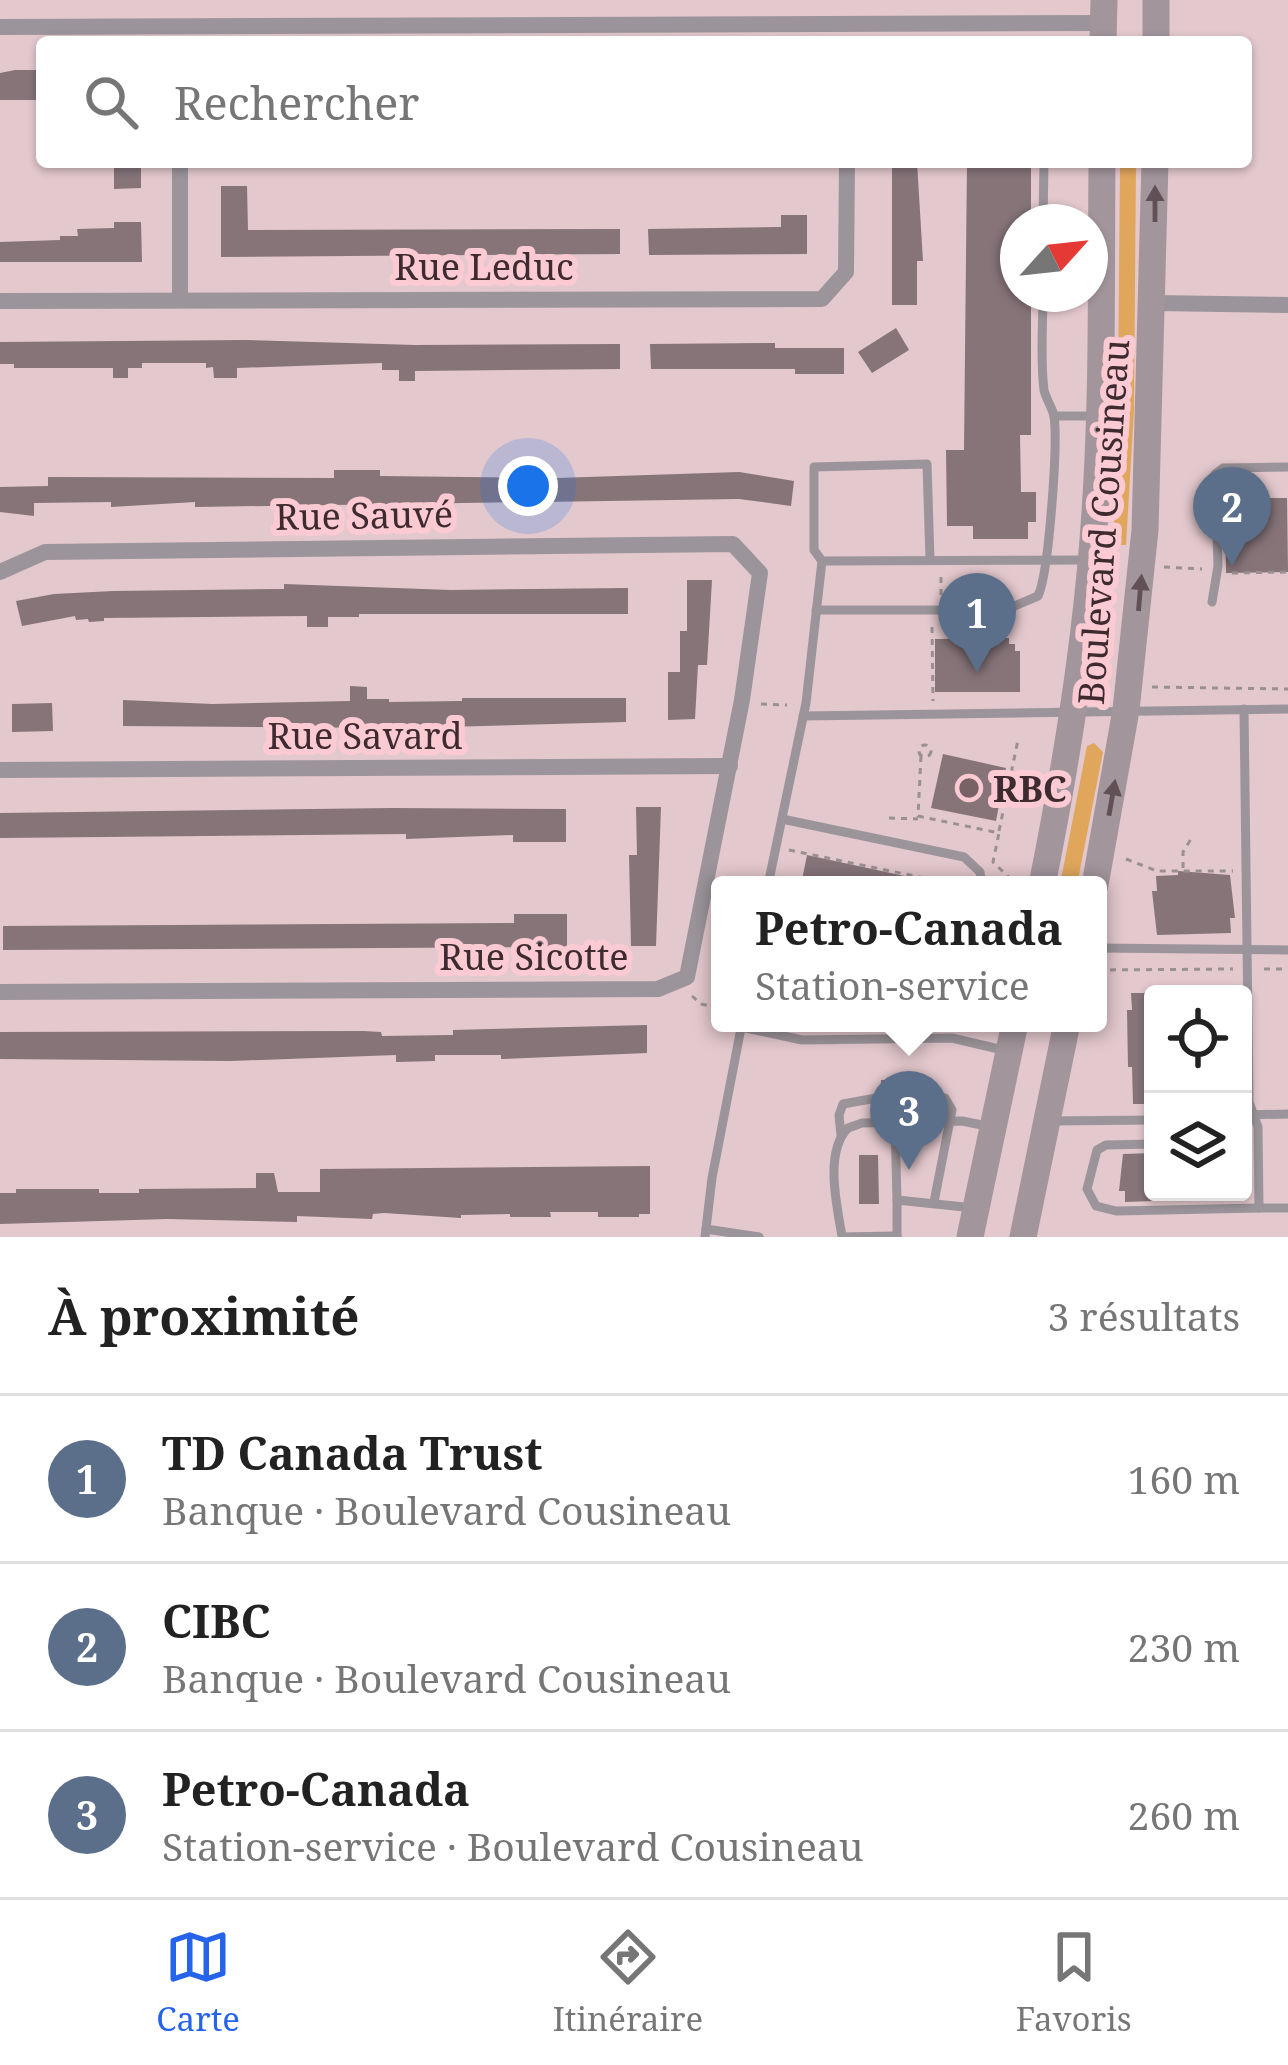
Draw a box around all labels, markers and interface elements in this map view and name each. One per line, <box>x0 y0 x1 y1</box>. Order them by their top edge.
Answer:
search box <box>36 36 1252 168</box>
icon: search <box>78 69 144 135</box>
text: Rechercher <box>174 72 420 133</box>
one-way arrow <box>1145 184 1165 222</box>
north arrow <box>1000 204 1108 312</box>
street label: Rue Leduc <box>394 242 574 291</box>
street label: Boulevard Cousineau <box>1066 337 1140 706</box>
your location <box>498 456 558 516</box>
pin: 2 <box>1193 467 1271 566</box>
street label: Rue Sauvé <box>275 489 453 541</box>
pin: 1 <box>938 573 1016 672</box>
one-way arrow <box>1131 574 1150 611</box>
street label: Rue Savard <box>267 711 463 760</box>
place label: RBC <box>993 764 1067 813</box>
marker: RBC <box>956 775 982 801</box>
one-way arrow <box>1103 778 1122 816</box>
popup <box>711 876 1107 1032</box>
text: Petro-Canada <box>755 897 1063 958</box>
street label: Rue Sicotte <box>439 932 629 981</box>
text: Station-service <box>755 958 1030 1011</box>
map controls <box>1144 985 1252 1201</box>
button: locate <box>1144 985 1252 1093</box>
pin: 3 <box>870 1071 948 1170</box>
button: layers <box>1144 1093 1252 1201</box>
text: À proximité <box>48 1280 360 1350</box>
text: 3 résultats <box>1047 1289 1240 1342</box>
text: TD Canada Trust <box>162 1422 542 1483</box>
text: 1 <box>76 1452 98 1505</box>
text: 160 m <box>1128 1452 1240 1505</box>
text: Banque · Boulevard Cousineau <box>162 1483 731 1536</box>
text: CIBC <box>162 1590 271 1651</box>
text: 2 <box>76 1620 98 1673</box>
text: 230 m <box>1128 1620 1240 1673</box>
text: Banque · Boulevard Cousineau <box>162 1651 731 1704</box>
text: Petro-Canada <box>162 1758 470 1819</box>
text: 3 <box>76 1788 98 1841</box>
text: 260 m <box>1128 1788 1240 1841</box>
text: Station-service · Boulevard Cousineau <box>162 1819 864 1872</box>
tab: Carte <box>156 1924 240 2041</box>
tab: Itinéraire <box>553 1924 703 2041</box>
tab: Favoris <box>1016 1924 1132 2041</box>

